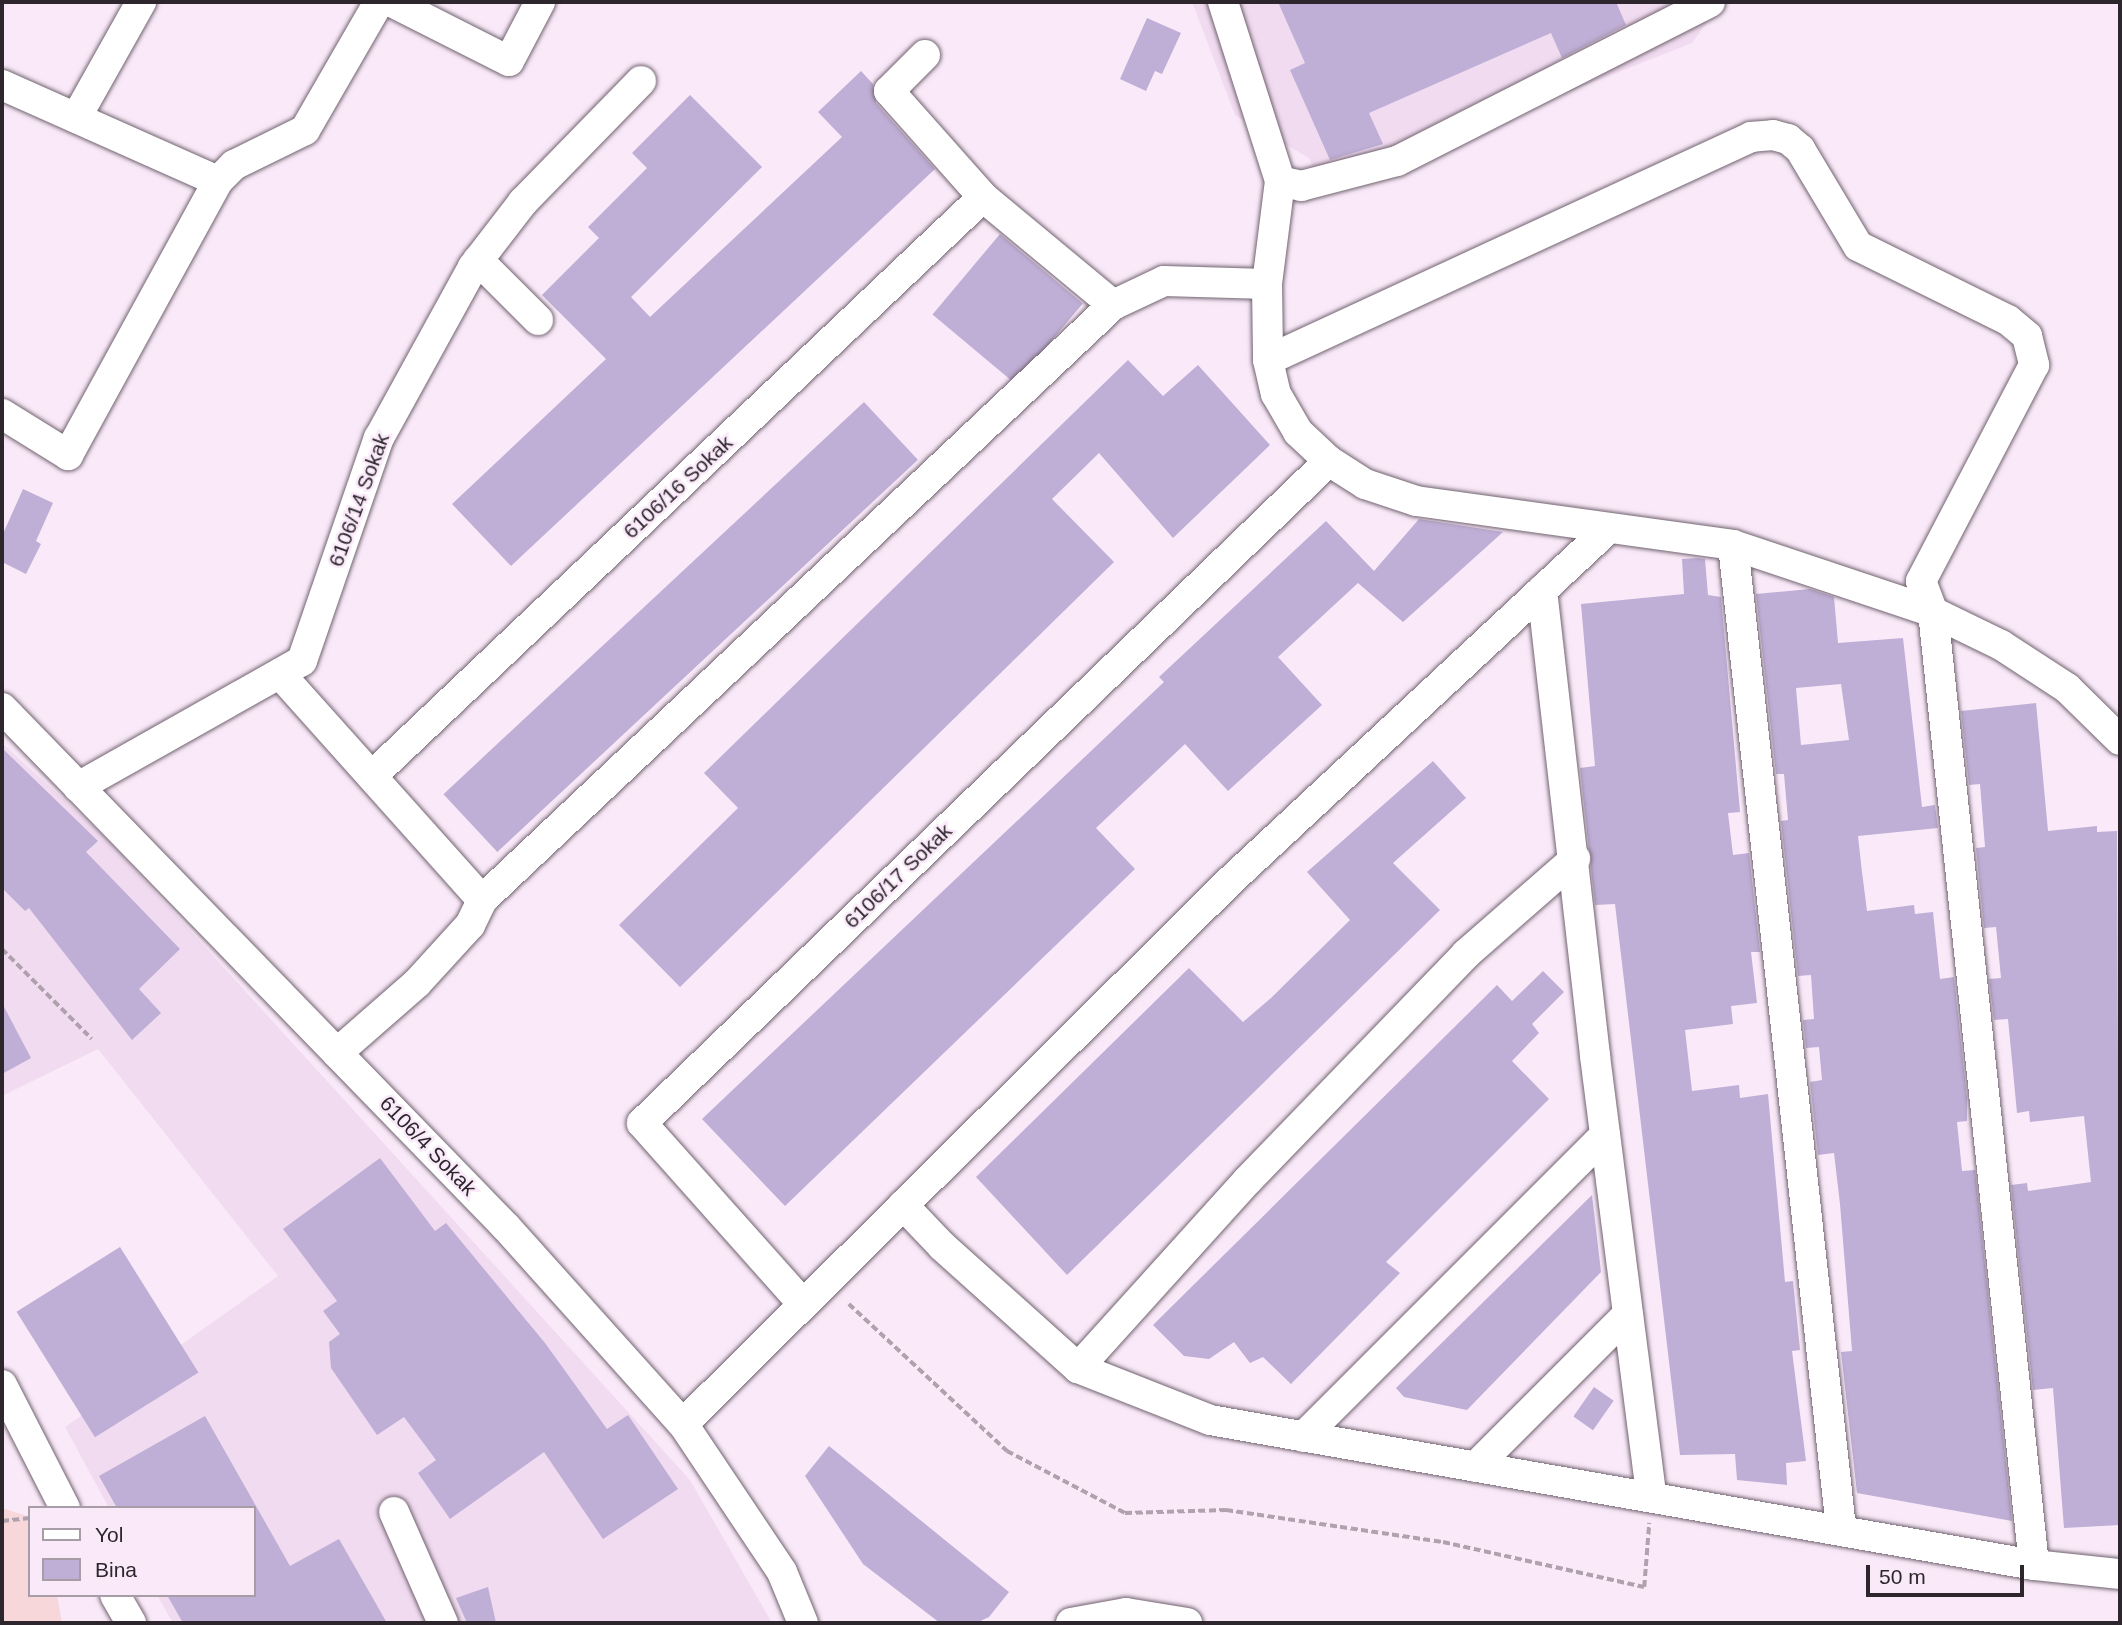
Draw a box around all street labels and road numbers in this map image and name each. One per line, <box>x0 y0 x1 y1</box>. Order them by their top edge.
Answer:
street label: 6106/14 Sokak <box>323 430 395 570</box>
street label: 6106/16 Sokak <box>618 430 738 544</box>
street label: 6106/17 Sokak <box>839 818 957 934</box>
street label: 6106/4 Sokak <box>374 1091 482 1201</box>

